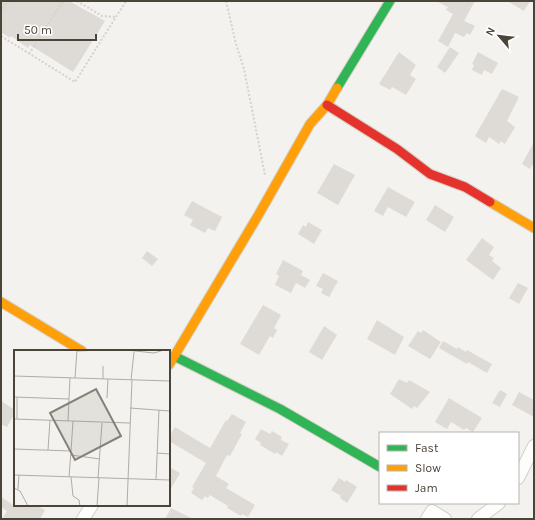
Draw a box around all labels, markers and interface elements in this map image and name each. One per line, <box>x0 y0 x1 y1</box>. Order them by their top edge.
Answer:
scale bar <box>18 16 96 42</box>
north arrow <box>479 16 519 56</box>
text: 50 m <box>24 23 52 37</box>
text: N <box>483 25 498 38</box>
inset map <box>14 350 170 506</box>
legend <box>379 432 519 504</box>
text: Fast <box>415 441 439 455</box>
text: Slow <box>415 461 441 475</box>
text: Jam <box>415 481 438 495</box>

